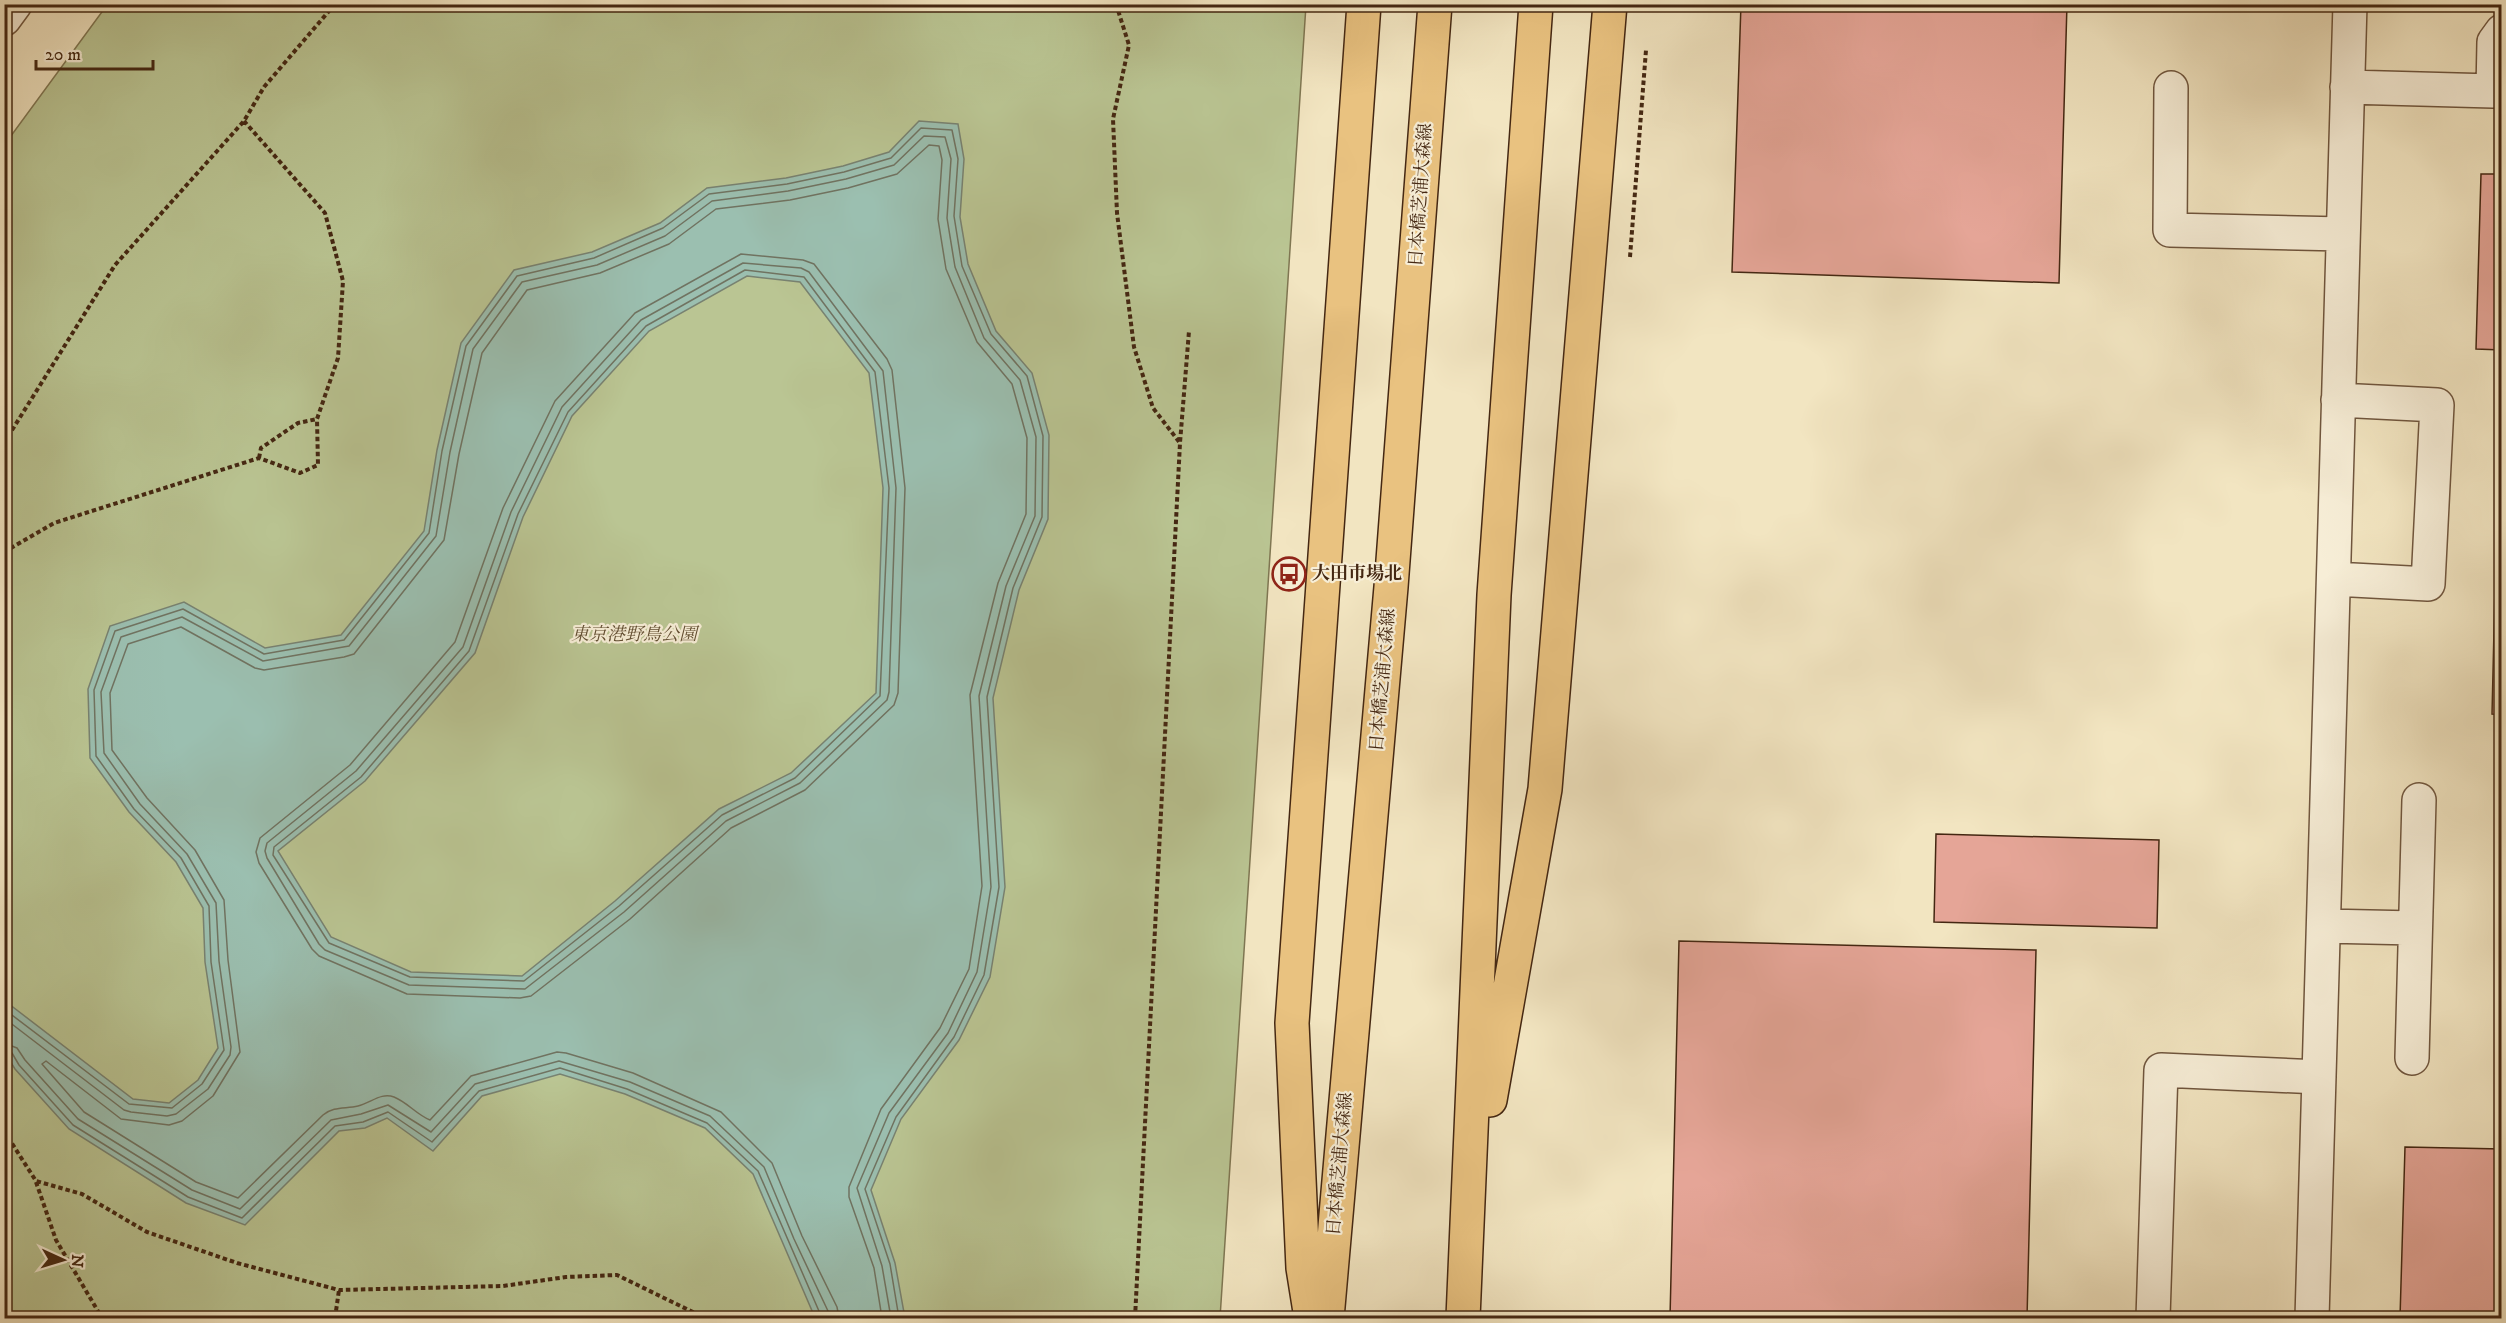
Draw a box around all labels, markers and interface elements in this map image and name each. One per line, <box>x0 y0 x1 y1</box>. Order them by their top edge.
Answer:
scale bar <box>36 33 153 71</box>
text: 20 m <box>45 44 81 66</box>
street label: 日本橋芝浦大森線 <box>1405 122 1437 268</box>
bus stop icon: 大田市場北 <box>1271 556 1307 592</box>
place label: 大田市場北 <box>1312 563 1402 585</box>
street label: 日本橋芝浦大森線 <box>1366 607 1400 753</box>
park label: 東京港野鳥公園 <box>571 624 700 646</box>
street label: 日本橋芝浦大森線 <box>1323 1091 1357 1237</box>
north arrow <box>33 1230 93 1290</box>
text: N <box>67 1254 87 1268</box>

